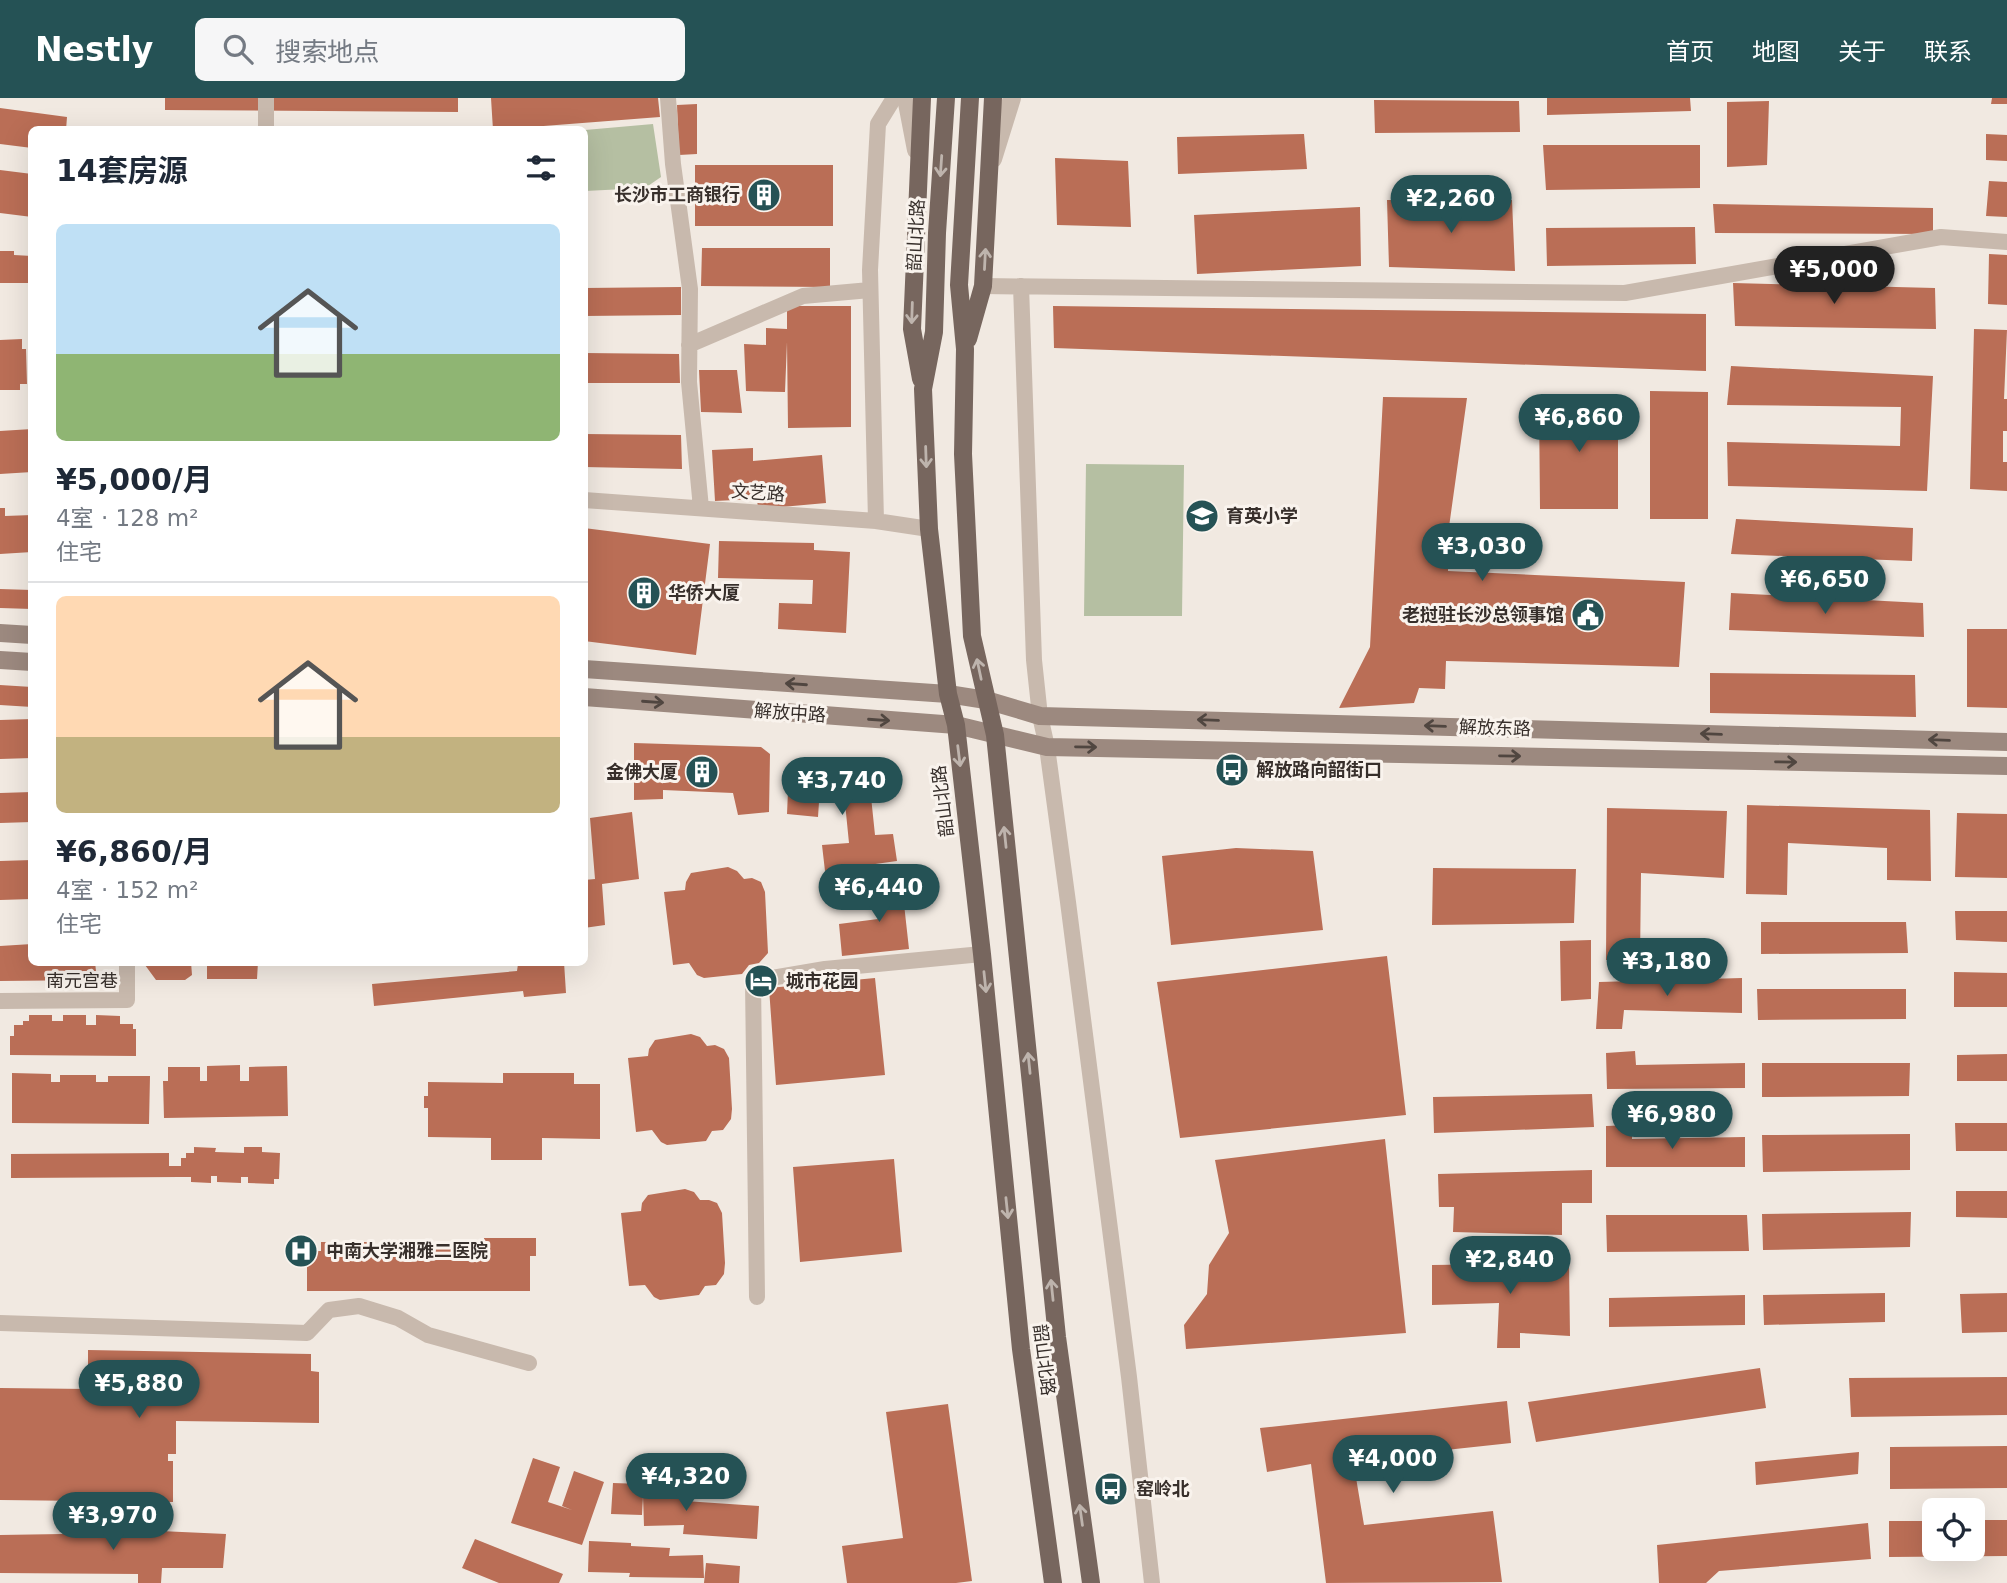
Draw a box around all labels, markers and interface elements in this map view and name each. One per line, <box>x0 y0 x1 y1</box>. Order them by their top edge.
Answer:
search box <box>195 18 685 81</box>
text: Nestly <box>35 30 153 69</box>
icon: search <box>219 30 257 68</box>
text: 搜索地点 <box>275 37 379 67</box>
text: 首页 <box>1666 38 1714 66</box>
text: 地图 <box>1752 38 1800 66</box>
text: 关于 <box>1838 38 1886 66</box>
text: 联系 <box>1924 38 1972 66</box>
icon: filters <box>522 149 560 187</box>
text: 14套房源 <box>56 153 188 188</box>
one-way arrow <box>934 154 947 177</box>
building icon: 长沙市工商银行 <box>745 176 783 214</box>
pin: ¥2,260 <box>1394 176 1508 235</box>
place label: 长沙市工商银行 <box>614 184 740 205</box>
text: ¥2,260 <box>1407 185 1495 211</box>
street label: 韶山北路 <box>903 198 928 271</box>
pin: ¥5,000 <box>1777 246 1891 306</box>
one-way arrow <box>978 248 991 271</box>
text: ¥5,000 <box>1790 256 1878 282</box>
icon: home <box>245 270 371 396</box>
one-way arrow <box>906 301 919 324</box>
pin: ¥6,860 <box>1522 394 1636 454</box>
text: ¥6,860 <box>1535 404 1623 430</box>
one-way arrow <box>919 445 932 468</box>
text: ¥5,000/月 <box>56 462 213 497</box>
street label: 文艺路 <box>730 480 786 505</box>
school or university icon: 育英小学 <box>1183 497 1221 535</box>
text: 4室 · 128 m² <box>56 505 198 531</box>
place label: 育英小学 <box>1226 505 1298 526</box>
pin: ¥3,030 <box>1425 524 1539 583</box>
text: ¥3,030 <box>1438 533 1526 559</box>
text: 住宅 <box>56 539 102 565</box>
pin: ¥6,650 <box>1768 556 1882 616</box>
text: ¥6,650 <box>1781 566 1869 592</box>
building icon: 华侨大厦 <box>625 574 663 612</box>
place label: 华侨大厦 <box>668 582 740 603</box>
public building icon: 老挝驻长沙总领事馆 <box>1569 596 1607 634</box>
place label: 老挝驻长沙总领事馆 <box>1402 604 1564 625</box>
icon: home <box>245 642 371 768</box>
one-way arrow <box>971 658 985 681</box>
one-way arrow <box>785 677 807 690</box>
one-way arrow <box>641 696 663 709</box>
street label: 解放中路 <box>753 700 827 725</box>
one-way arrow <box>1196 713 1219 727</box>
one-way arrow <box>868 714 890 727</box>
street label: 解放东路 <box>1459 716 1531 739</box>
one-way arrow <box>1424 720 1447 733</box>
one-way arrow <box>1700 727 1723 740</box>
one-way arrow <box>1928 733 1951 746</box>
one-way arrow <box>1074 741 1097 754</box>
one-way arrow <box>953 744 966 767</box>
one-way arrow <box>1498 749 1521 763</box>
bus stop icon: 解放路向韶街口 <box>1213 751 1251 789</box>
building icon: 金佛大厦 <box>683 753 721 791</box>
one-way arrow <box>1774 755 1797 768</box>
pin: ¥3,740 <box>785 758 899 817</box>
place label: 解放路向韶街口 <box>1256 759 1382 780</box>
place label: 金佛大厦 <box>606 761 678 782</box>
street label: 韶山北路 <box>928 764 957 838</box>
text: ¥3,740 <box>798 767 886 793</box>
one-way arrow <box>998 826 1011 849</box>
text: ¥6,860/月 <box>56 834 213 869</box>
pin: ¥6,440 <box>822 864 936 924</box>
text: ¥6,440 <box>835 874 923 900</box>
text: 4室 · 152 m² <box>56 877 198 903</box>
text: 住宅 <box>56 911 102 937</box>
pin: ¥3,180 <box>1610 939 1724 998</box>
text: ¥3,180 <box>1623 948 1711 974</box>
hotel icon: 城市花园 <box>742 962 780 1000</box>
street label: 南元宫巷 <box>46 970 118 991</box>
place label: 城市花园 <box>786 970 858 991</box>
one-way arrow <box>978 970 991 993</box>
one-way arrow <box>1022 1053 1035 1075</box>
pin: ¥6,980 <box>1615 1091 1729 1151</box>
text: ¥6,980 <box>1628 1101 1716 1127</box>
one-way arrow <box>1001 1197 1014 1219</box>
hospital icon: 中南大学湘雅二医院 <box>282 1232 320 1270</box>
pin: ¥2,840 <box>1453 1236 1567 1296</box>
place label: 中南大学湘雅二医院 <box>326 1240 488 1261</box>
text: ¥2,840 <box>1466 1246 1554 1272</box>
one-way arrow <box>1046 1279 1059 1302</box>
street label: 韶山北路 <box>1030 1323 1059 1397</box>
pin: ¥5,880 <box>82 1360 196 1420</box>
text: ¥5,880 <box>95 1370 183 1396</box>
pin: ¥4,000 <box>1336 1436 1450 1495</box>
text: ¥4,000 <box>1349 1445 1437 1471</box>
pin: ¥4,320 <box>629 1454 743 1513</box>
text: ¥4,320 <box>642 1463 730 1489</box>
bus stop icon: 窑岭北 <box>1092 1470 1130 1508</box>
place label: 窑岭北 <box>1136 1478 1190 1499</box>
pin: ¥3,970 <box>56 1492 170 1552</box>
map controls <box>1922 1498 1985 1561</box>
button: locate <box>1922 1498 1985 1561</box>
text: ¥3,970 <box>69 1502 157 1528</box>
one-way arrow <box>1075 1505 1088 1527</box>

